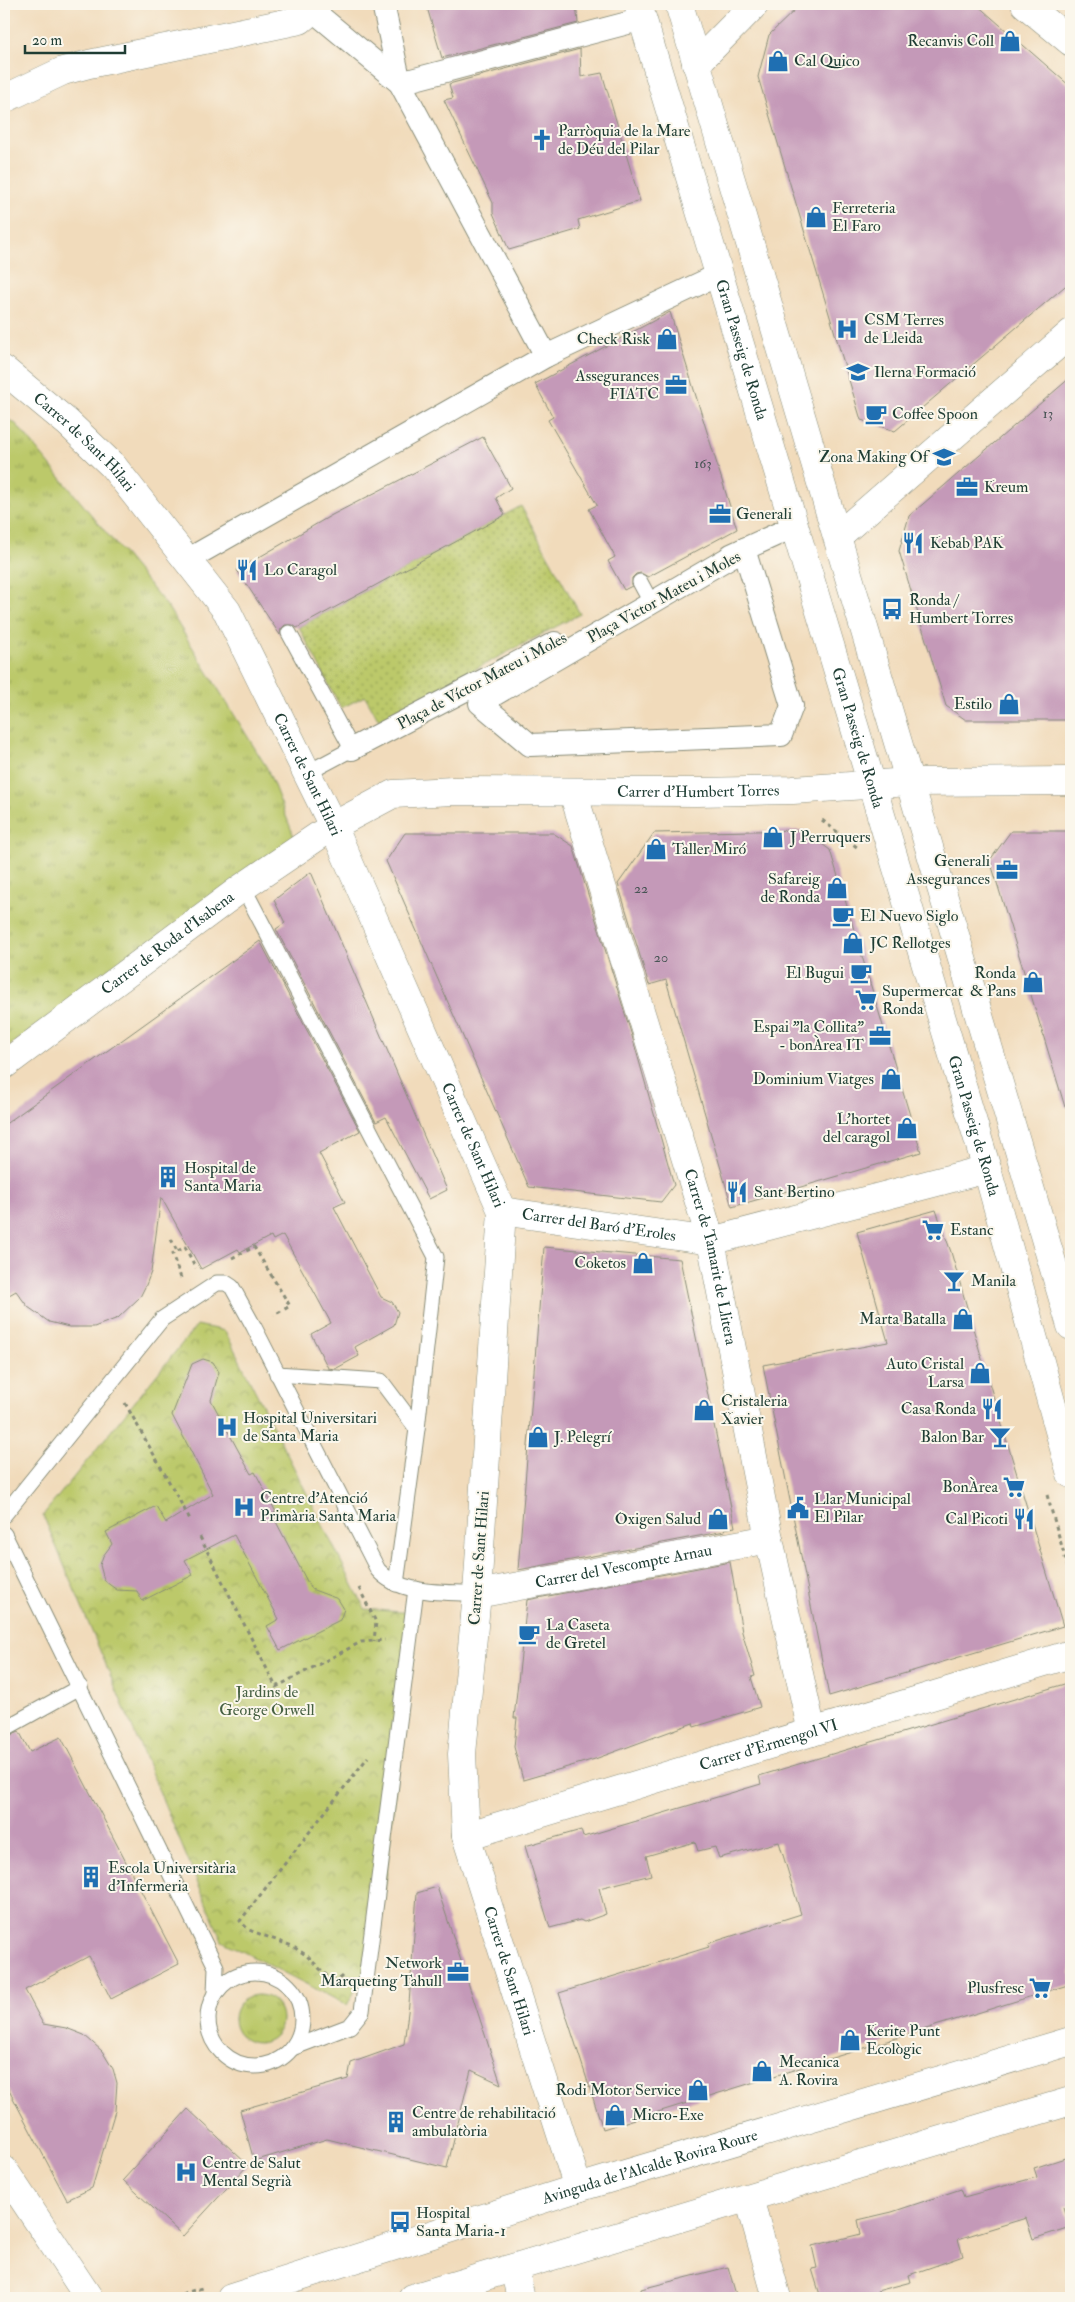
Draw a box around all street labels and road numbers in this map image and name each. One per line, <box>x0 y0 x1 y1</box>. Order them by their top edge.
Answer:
street label: Gran Passeig de Ronda <box>711 277 772 423</box>
street label: Carrer de Sant Hilari <box>29 388 139 496</box>
street label: Plaça Victor Mateu i Moles <box>584 546 744 648</box>
street label: Plaça de Víctor Mateu i Moles <box>394 628 570 734</box>
street label: Gran Passeig de Ronda <box>827 665 888 811</box>
street label: Carrer de Sant Hilari <box>269 710 346 839</box>
street label: Carrer d'Humbert Torres <box>617 780 780 802</box>
street label: Carrer de Roda d'Isabena <box>97 887 238 999</box>
street label: Gran Passeig de Ronda <box>944 1053 1004 1199</box>
street label: Carrer de Sant Hilari <box>437 1079 509 1211</box>
street label: Carrer de Tamarit de Llitera <box>679 1166 741 1347</box>
street label: Carrer del Baró d'Eroles <box>521 1204 677 1246</box>
street label: Carrer de Sant Hilari <box>464 1490 494 1626</box>
street label: Carrer del Vescompte Arnau <box>533 1540 713 1593</box>
street label: Carrer d'Ermengol VI <box>697 1715 840 1775</box>
street label: Carrer de Sant Hilari <box>479 1904 539 2038</box>
street label: Avinguda de l'Alcalde Rovira Roure <box>539 2125 760 2209</box>

